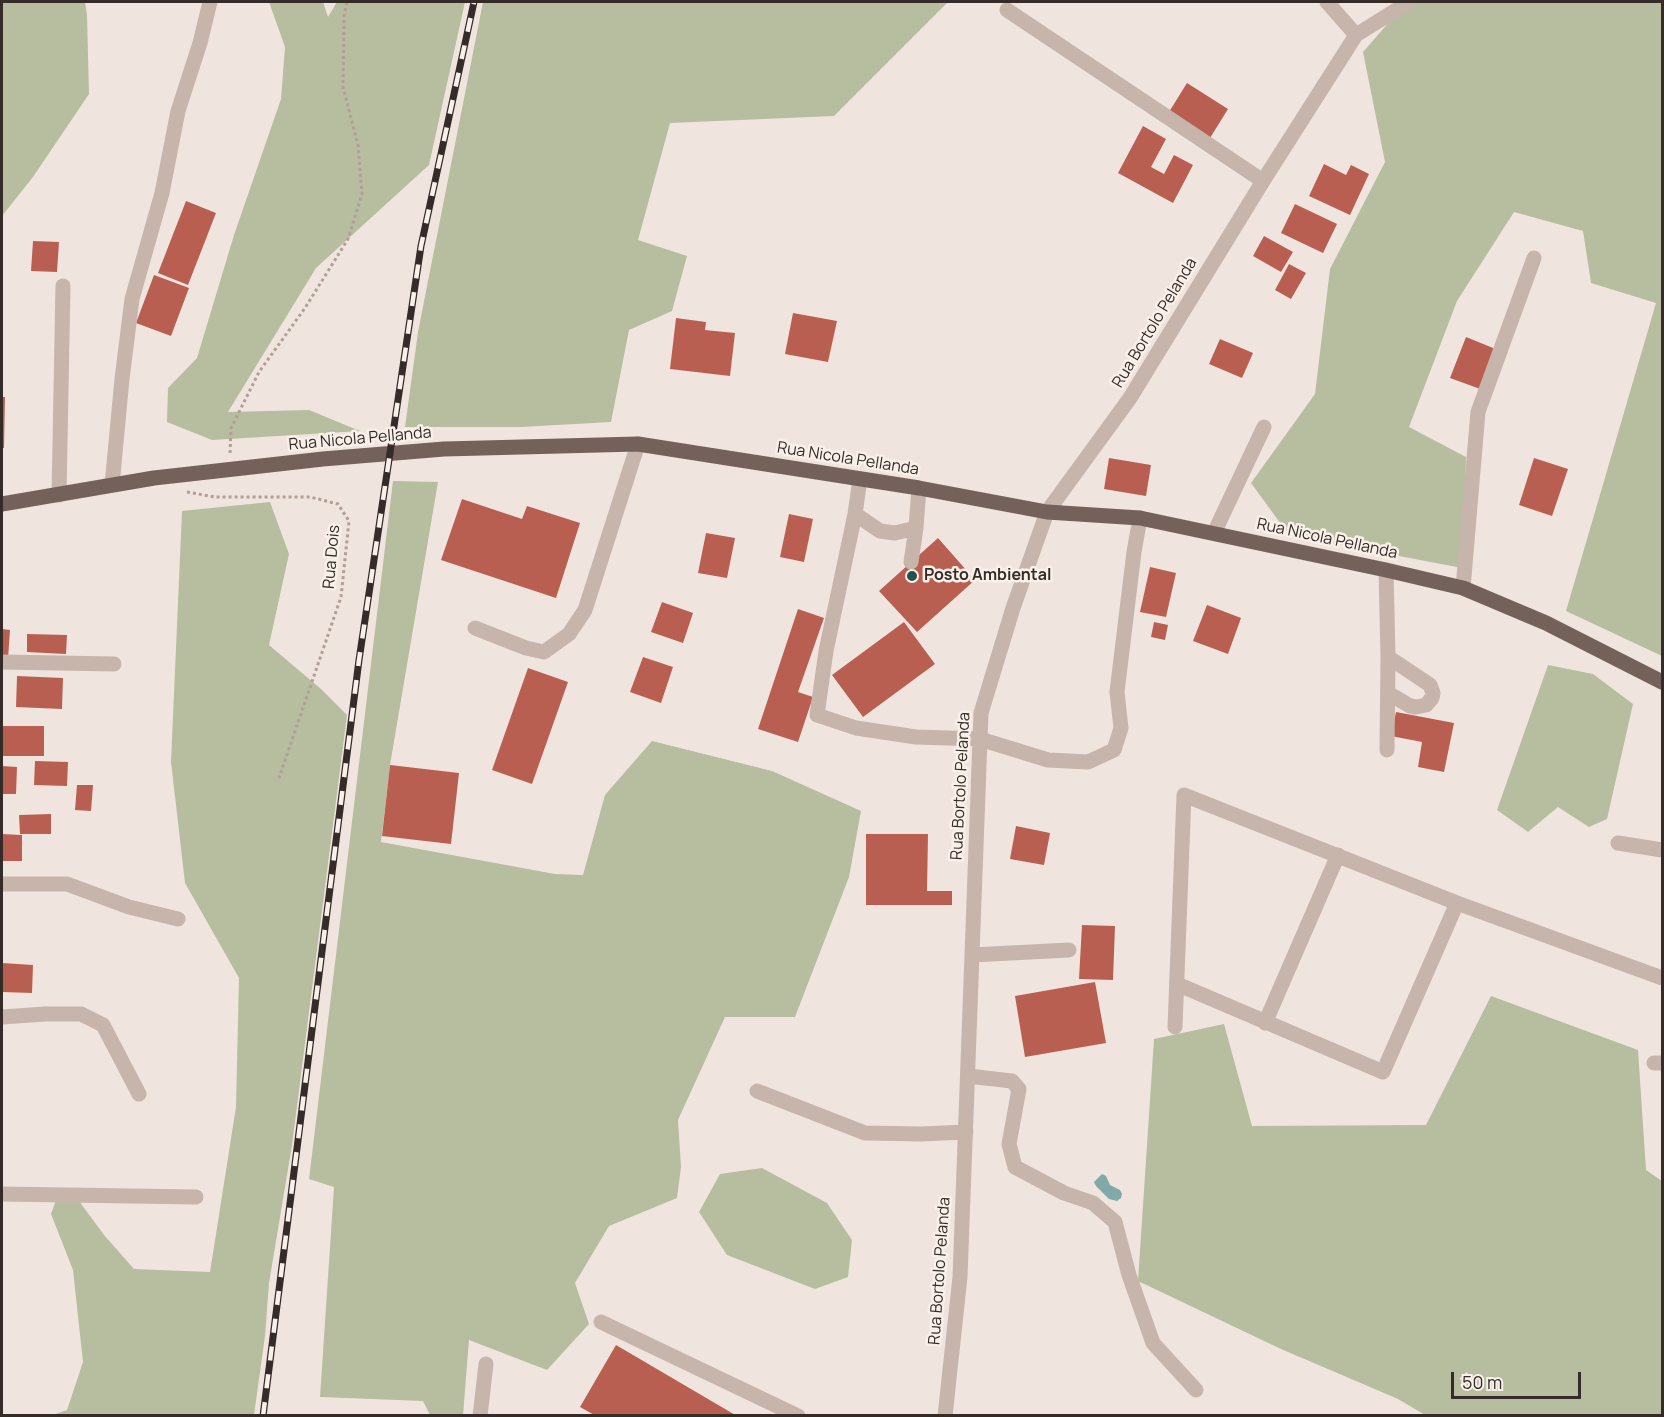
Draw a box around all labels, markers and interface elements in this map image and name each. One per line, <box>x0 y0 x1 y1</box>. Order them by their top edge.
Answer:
street label: Rua Bortolo Pelanda <box>1109 255 1201 391</box>
street label: Rua Nicola Pellanda <box>288 423 432 455</box>
street label: Rua Nicola Pellanda <box>776 438 920 480</box>
street label: Rua Nicola Pellanda <box>1255 515 1399 563</box>
street label: Rua Dois <box>320 524 344 590</box>
place label: Posto Ambiental <box>924 566 1051 586</box>
marker: Posto Ambiental <box>905 569 919 583</box>
street label: Rua Bortolo Pelanda <box>948 712 974 860</box>
street label: Rua Bortolo Pelanda <box>925 1196 955 1346</box>
scale bar <box>1454 1360 1584 1398</box>
text: 50 m <box>1462 1370 1502 1394</box>

